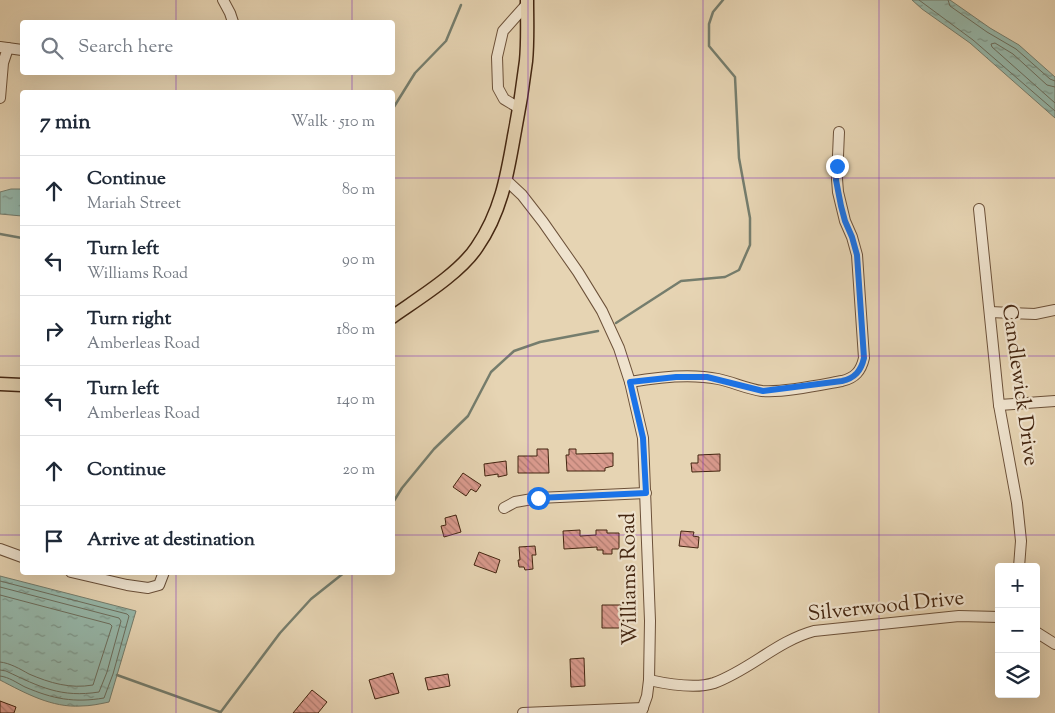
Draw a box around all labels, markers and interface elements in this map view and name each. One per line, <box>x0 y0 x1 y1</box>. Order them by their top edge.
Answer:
search box <box>20 20 395 75</box>
icon: search <box>38 34 66 62</box>
text: Search here <box>78 34 173 61</box>
text: 7 min <box>40 108 91 138</box>
text: Walk · 510 m <box>291 111 375 134</box>
route end <box>826 155 849 178</box>
text: Continue <box>87 166 166 193</box>
icon: ahead <box>40 177 68 205</box>
text: 80 m <box>342 179 375 202</box>
text: Mariah Street <box>87 193 181 216</box>
text: Turn left <box>87 236 159 263</box>
icon: left <box>40 247 68 275</box>
text: 90 m <box>342 249 375 272</box>
text: Williams Road <box>87 263 188 286</box>
street label: Candlewick Drive <box>993 302 1045 468</box>
text: Turn right <box>87 306 171 333</box>
icon: right <box>40 317 68 345</box>
text: 180 m <box>336 319 375 342</box>
text: Amberleas Road <box>87 333 200 356</box>
text: Turn left <box>87 376 159 403</box>
icon: left <box>40 387 68 415</box>
text: 140 m <box>337 389 375 412</box>
text: Amberleas Road <box>87 403 200 426</box>
icon: ahead <box>40 457 68 485</box>
text: Continue <box>87 457 166 484</box>
text: 20 m <box>342 459 375 482</box>
route start <box>527 487 550 510</box>
street label: Williams Road <box>614 512 646 646</box>
icon: arrive <box>40 527 68 555</box>
text: Arrive at destination <box>87 527 255 554</box>
map controls <box>995 563 1040 698</box>
button: + <box>995 563 1040 608</box>
street label: Silverwood Drive <box>806 584 966 630</box>
button: − <box>995 608 1040 653</box>
button: layers <box>995 653 1040 698</box>

